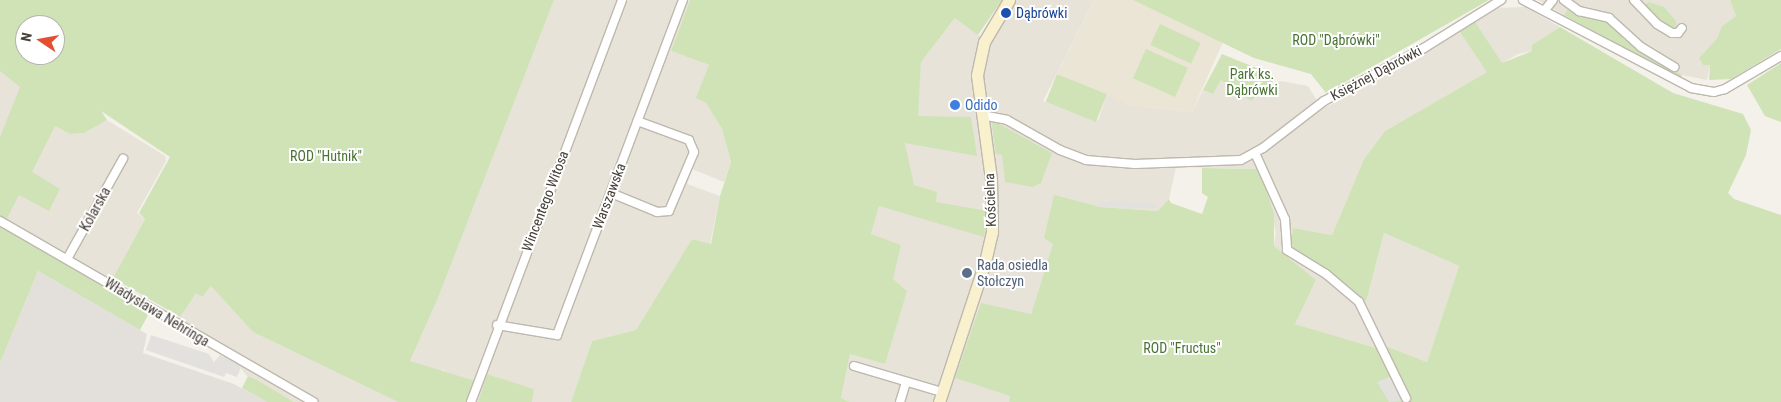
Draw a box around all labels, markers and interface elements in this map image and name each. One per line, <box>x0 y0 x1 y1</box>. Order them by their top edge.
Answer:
place label: Dąbrówki <box>1016 5 1067 21</box>
marker: Dąbrówki <box>1000 7 1012 19</box>
north arrow <box>15 15 65 65</box>
text: N <box>18 31 35 43</box>
park label: ROD "Dąbrówki" <box>1292 32 1380 48</box>
street label: Księżnej Dąbrówki <box>1327 42 1425 104</box>
park label: Park ks. Dąbrówki <box>1226 66 1278 98</box>
place label: Odido <box>965 97 998 113</box>
marker: Odido <box>949 99 961 111</box>
park label: ROD "Hutnik" <box>290 148 362 164</box>
street label: Wincentego Witosa <box>518 148 572 254</box>
street label: Warszawska <box>589 161 629 231</box>
street label: Kościelna <box>981 173 999 227</box>
street label: Kolarska <box>76 184 114 234</box>
place label: Rada osiedla Stołczyn <box>977 257 1048 290</box>
marker: Rada osiedla Stołczyn <box>961 267 973 279</box>
street label: Władysława Nehringa <box>102 274 212 350</box>
park label: ROD "Fructus" <box>1143 340 1221 356</box>

